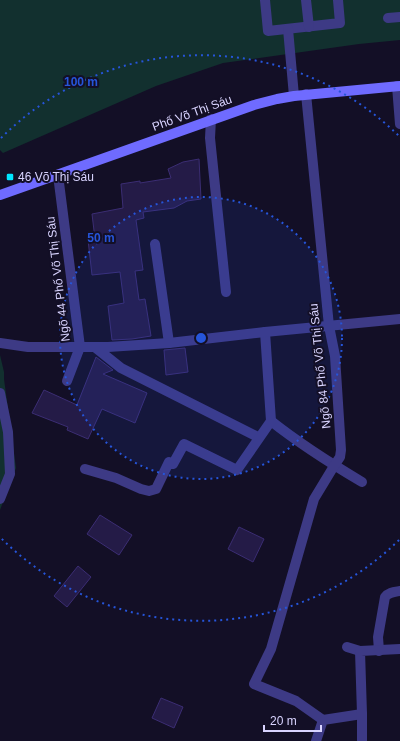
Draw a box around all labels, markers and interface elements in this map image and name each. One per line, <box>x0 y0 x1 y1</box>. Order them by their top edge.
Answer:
text: 100 m <box>64 75 98 89</box>
street label: Phố Võ Thị Sáu <box>150 92 234 134</box>
place label: 46 Võ Thị Sáu <box>18 170 94 184</box>
marker: 46 Võ Thị Sáu <box>5 172 15 182</box>
street label: Ngõ 44 Phố Võ Thị Sáu <box>43 216 73 342</box>
text: 50 m <box>87 231 115 245</box>
street label: Ngõ 84 Phố Võ Thị Sáu <box>306 303 334 429</box>
centre of rings <box>194 331 208 345</box>
scale bar <box>264 707 321 733</box>
text: 20 m <box>270 714 297 728</box>

